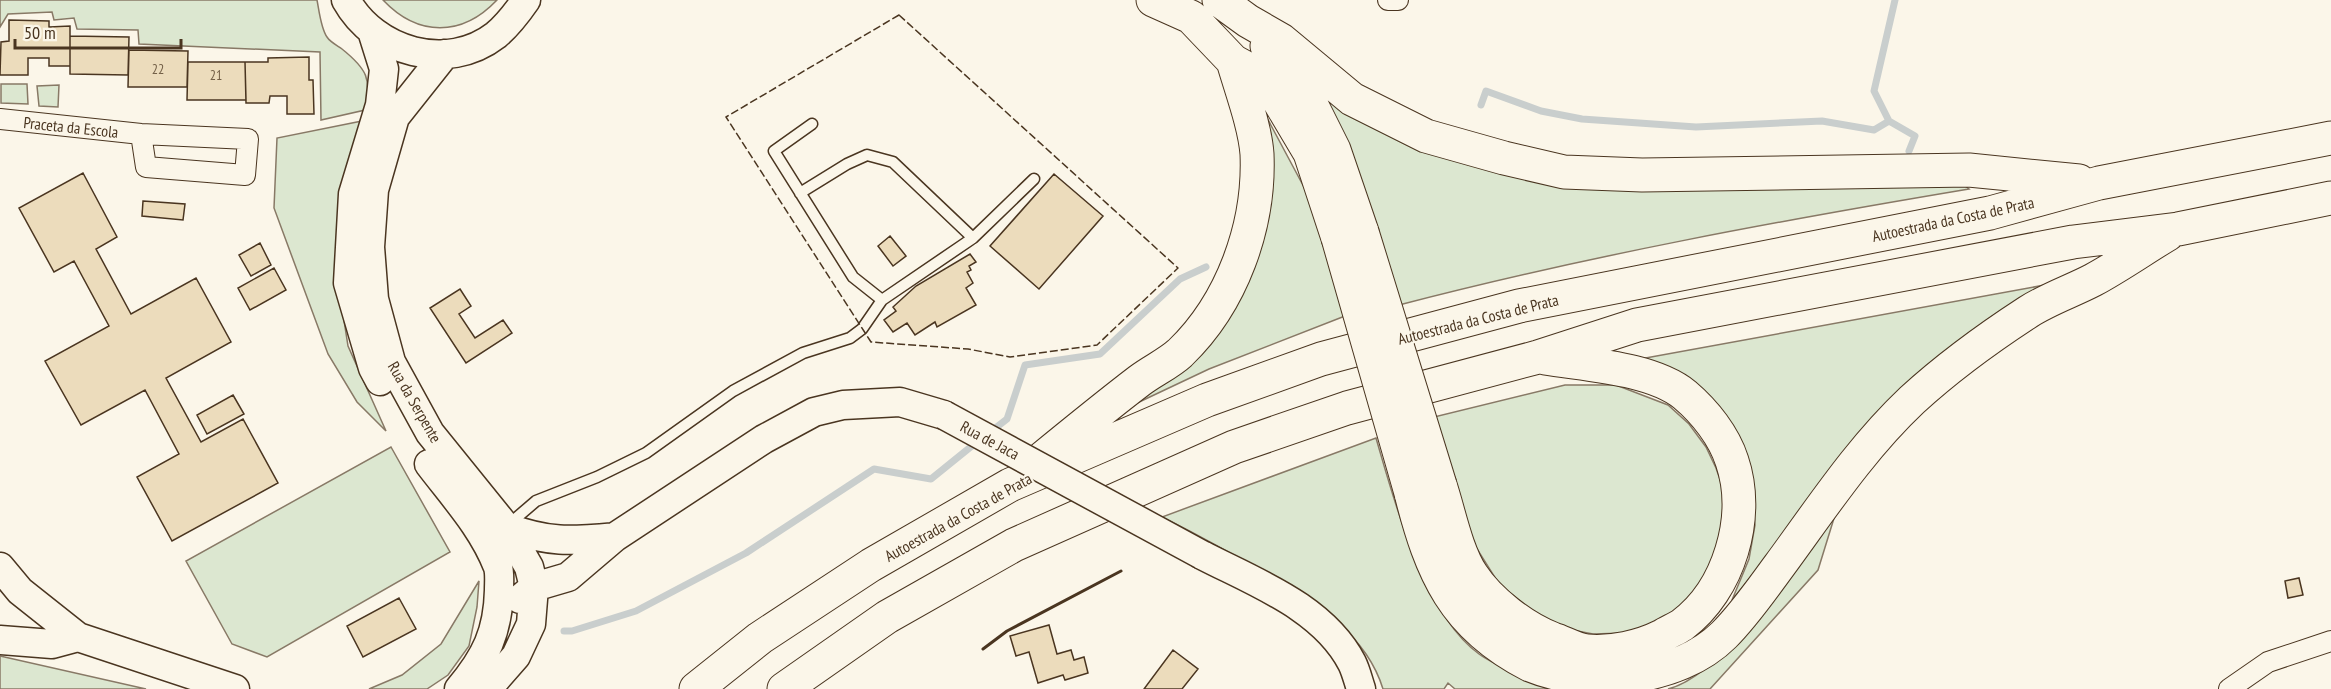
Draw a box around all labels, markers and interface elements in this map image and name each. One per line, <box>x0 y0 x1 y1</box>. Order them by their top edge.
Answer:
scale bar <box>15 12 182 50</box>
text: 50 m <box>24 21 56 44</box>
house number: 22 <box>152 60 164 78</box>
house number: 21 <box>210 66 222 84</box>
street label: Praceta da Escola <box>23 112 119 142</box>
street label: Autoestrada da Costa de Prata <box>1870 192 2036 246</box>
street label: Autoestrada da Costa de Prata <box>1396 289 1560 349</box>
street label: Rua da Serpente <box>384 358 446 446</box>
street label: Rua de Jaca <box>957 416 1023 464</box>
street label: Autoestrada da Costa de Prata <box>881 468 1035 566</box>

